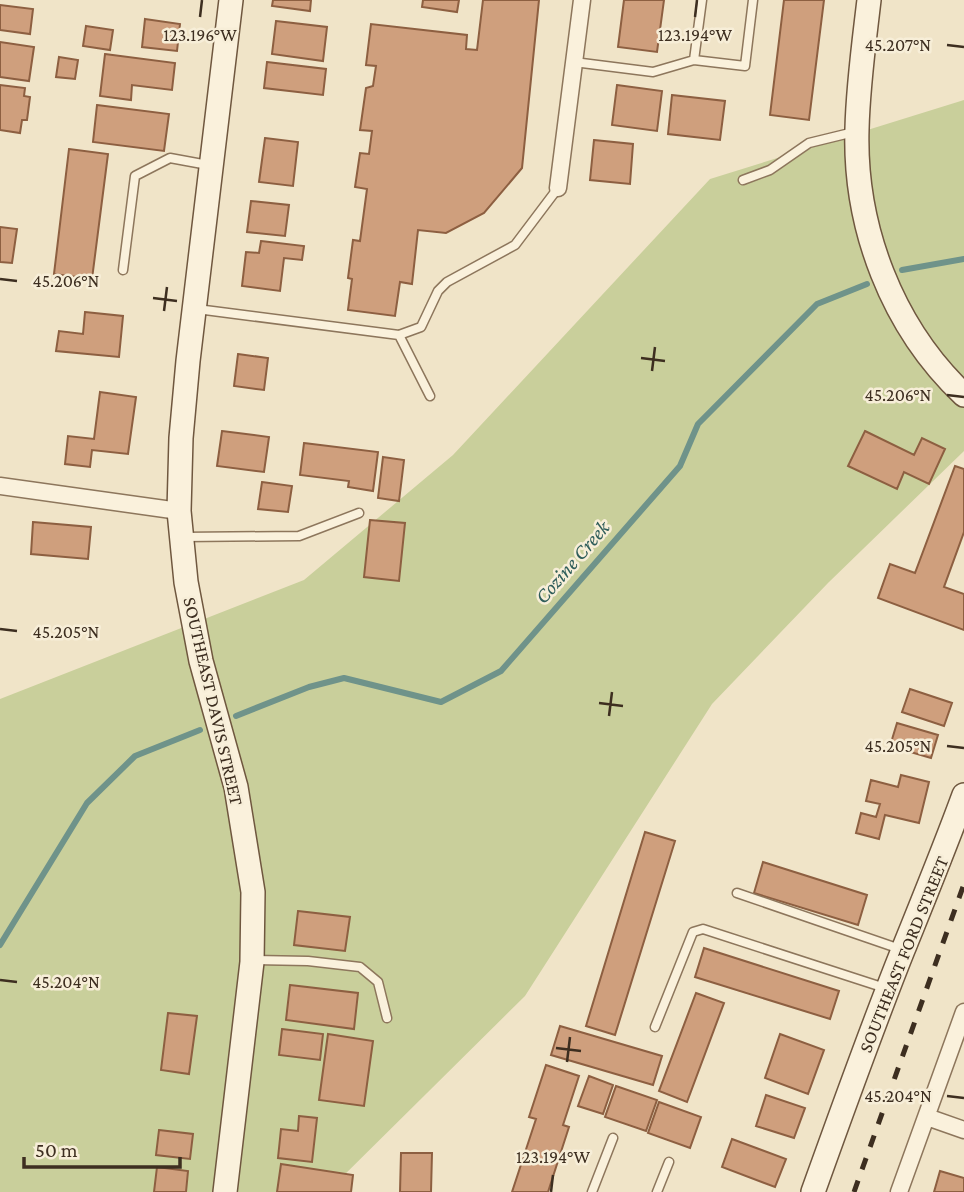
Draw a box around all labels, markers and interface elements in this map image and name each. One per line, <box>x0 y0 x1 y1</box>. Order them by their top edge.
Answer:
text: 123.196°W <box>163 25 237 45</box>
text: 123.194°W <box>658 25 732 45</box>
text: 45.207°N <box>865 35 931 55</box>
text: 45.206°N <box>33 271 100 291</box>
text: 45.206°N <box>865 385 932 405</box>
water label: Cozine Creek <box>530 515 615 608</box>
street label: SOUTHEAST DAVIS STREET <box>179 595 248 808</box>
text: 45.205°N <box>33 622 100 642</box>
text: 45.205°N <box>865 736 932 756</box>
street label: SOUTHEAST FORD STREET <box>854 852 953 1055</box>
text: 45.204°N <box>32 972 100 992</box>
text: 45.204°N <box>864 1086 932 1106</box>
scale bar <box>24 1126 180 1170</box>
text: 50 m <box>35 1138 78 1162</box>
text: 123.194°W <box>516 1147 590 1167</box>

